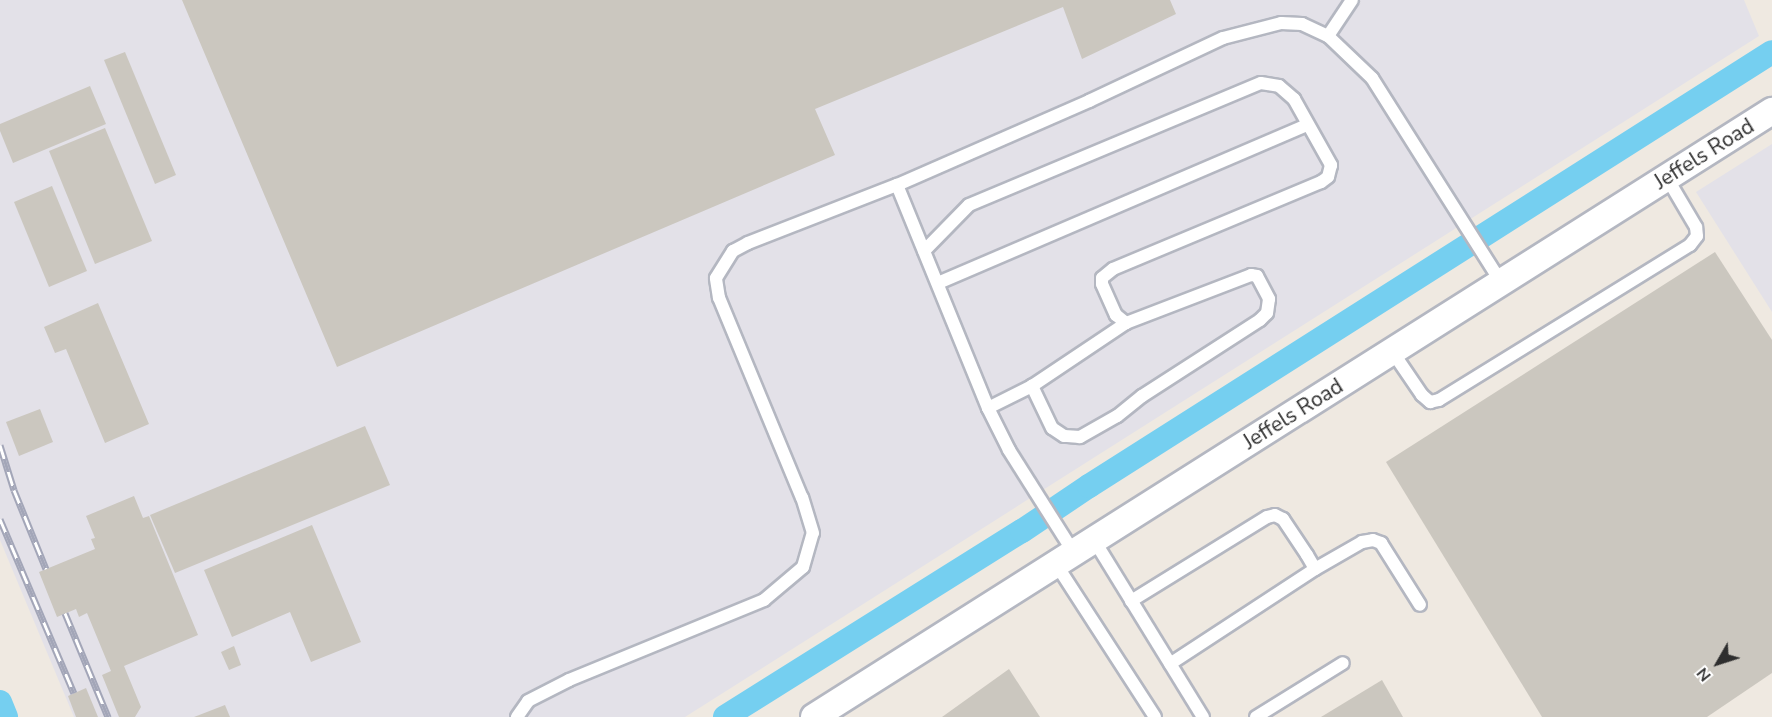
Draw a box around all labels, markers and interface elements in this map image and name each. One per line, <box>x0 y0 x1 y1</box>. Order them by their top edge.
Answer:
street label: Jeffels Road <box>1649 113 1759 195</box>
street label: Jeffels Road <box>1238 373 1348 455</box>
north arrow <box>1688 633 1748 693</box>
text: N <box>1692 663 1716 686</box>

